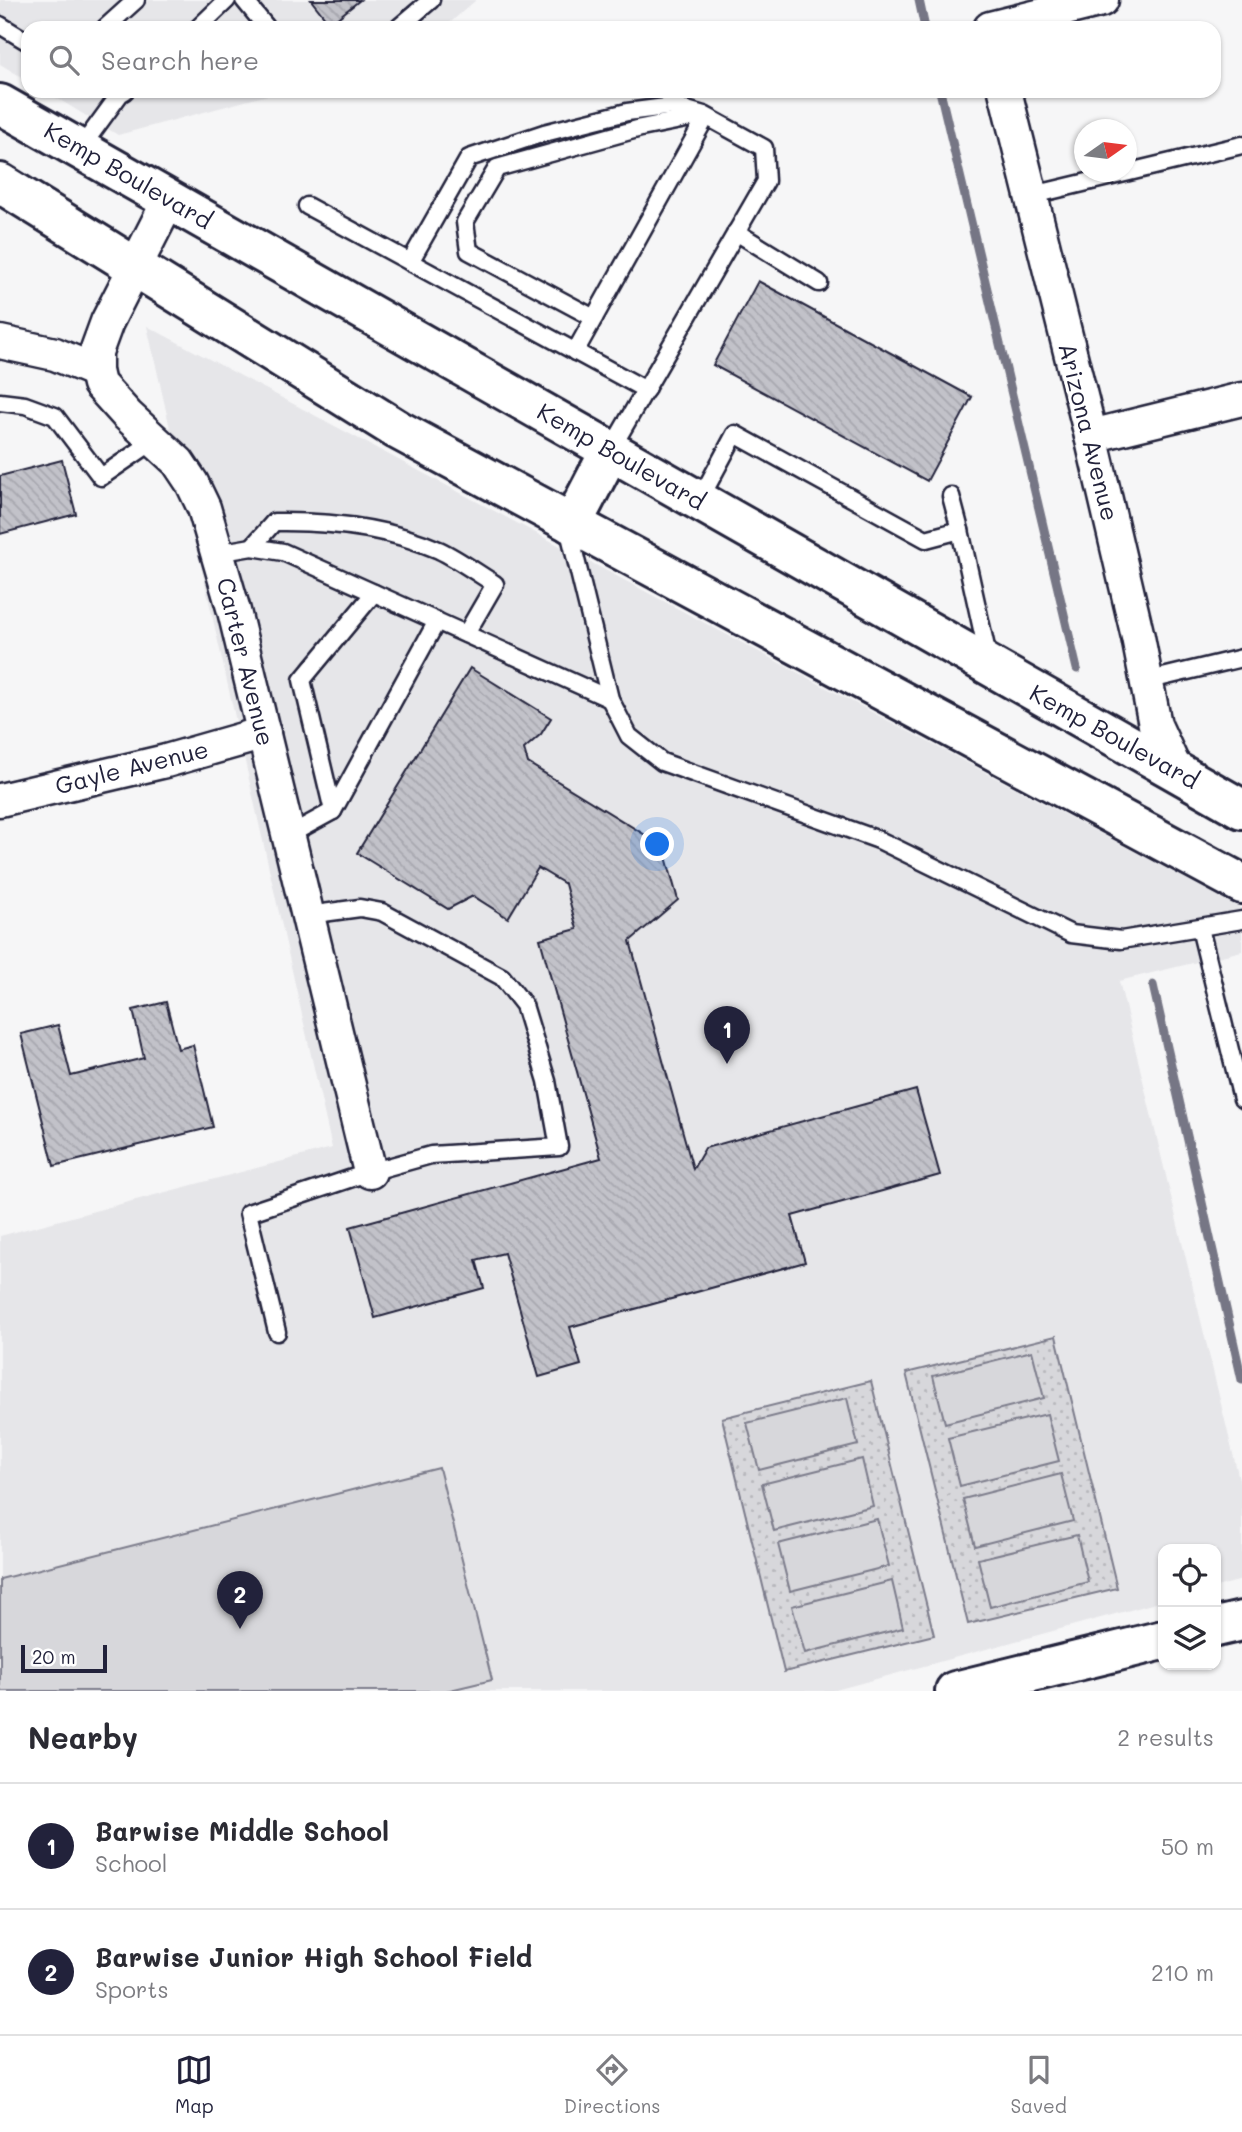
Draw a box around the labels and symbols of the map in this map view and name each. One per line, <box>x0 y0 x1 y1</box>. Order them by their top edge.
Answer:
street label: Kemp Boulevard <box>39 114 218 235</box>
north arrow <box>1074 119 1137 182</box>
street label: Arizona Avenue <box>1052 339 1127 524</box>
street label: Kemp Boulevard <box>532 395 711 516</box>
street label: Carter Avenue <box>211 574 282 749</box>
street label: Kemp Boulevard <box>1025 676 1205 795</box>
street label: Gayle Avenue <box>52 733 211 801</box>
your location <box>640 827 674 861</box>
pin: 1 <box>704 1006 750 1064</box>
pin: 2 <box>217 1571 263 1629</box>
scale bar <box>21 1642 107 1674</box>

